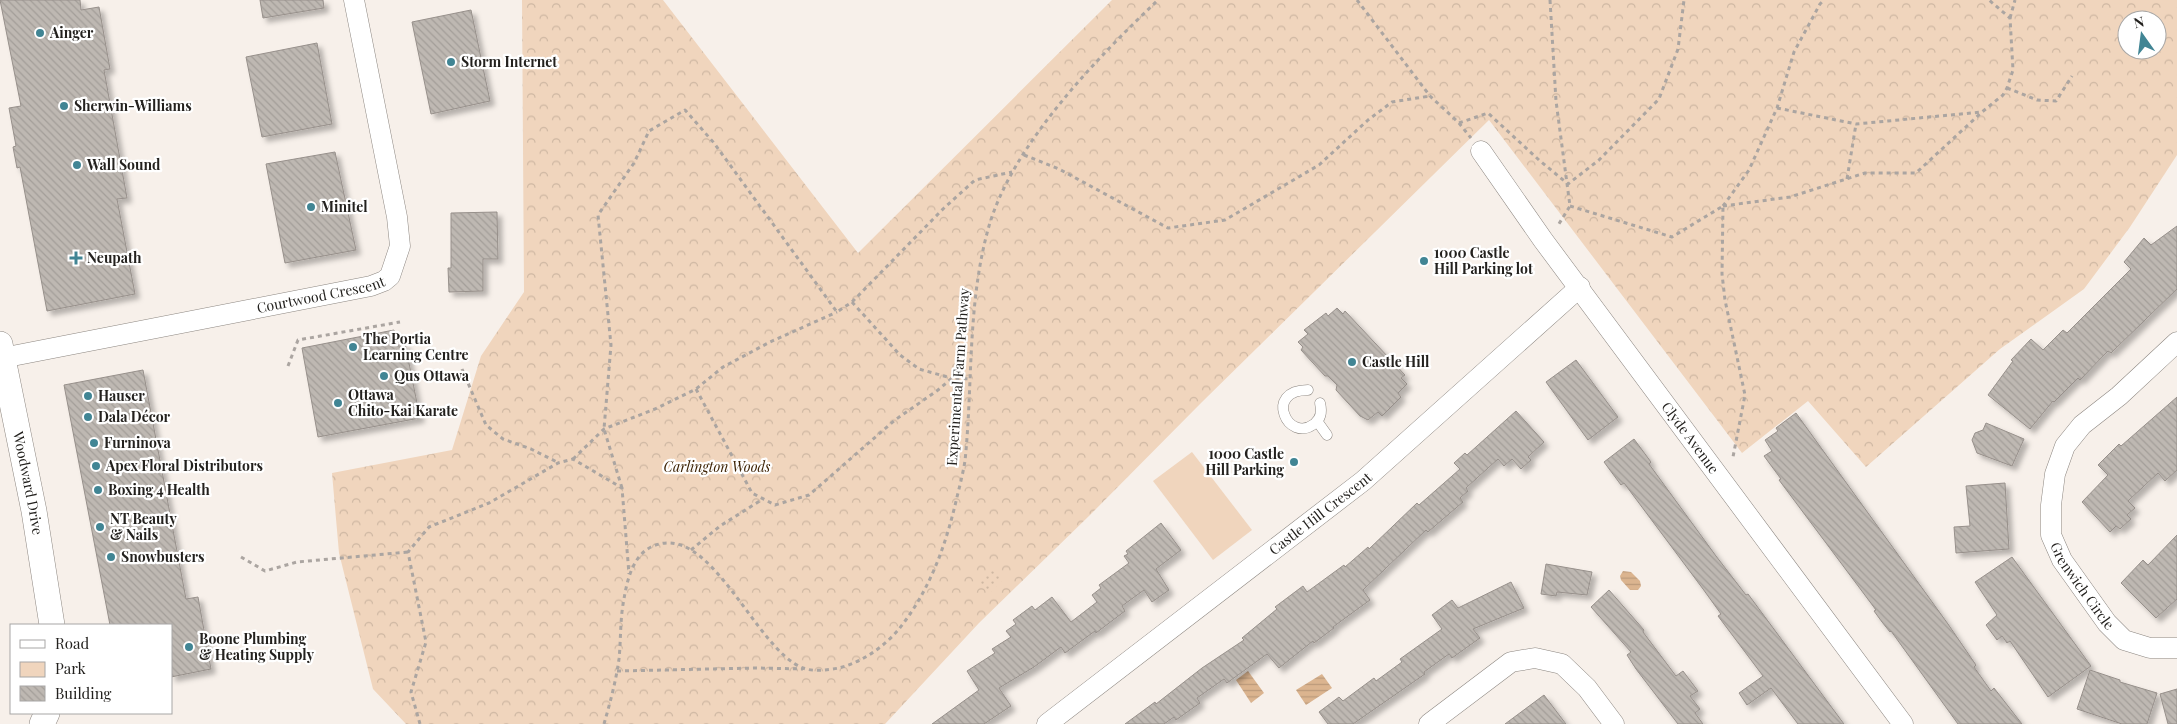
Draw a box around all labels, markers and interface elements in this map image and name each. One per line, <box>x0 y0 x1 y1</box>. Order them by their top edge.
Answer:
north arrow <box>2117 10 2167 60</box>
text: N <box>2132 11 2146 32</box>
place label: Ainger <box>49 23 94 42</box>
marker: Ainger <box>34 27 46 39</box>
place label: Storm Internet <box>461 52 557 71</box>
marker: Storm Internet <box>445 56 457 68</box>
place label: Sherwin-Williams <box>74 96 192 115</box>
marker: Sherwin-Williams <box>58 100 70 112</box>
place label: Wall Sound <box>86 155 161 174</box>
marker: Wall Sound <box>71 159 83 171</box>
place label: Minitel <box>321 197 368 216</box>
marker: Minitel <box>305 201 317 213</box>
place label: 1000 Castle Hill Parking lot <box>1434 243 1533 278</box>
place label: Neupath <box>87 248 142 267</box>
marker: Neupath <box>69 251 83 265</box>
marker: 1000 Castle Hill Parking lot <box>1418 255 1430 267</box>
street label: Courtwood Crescent <box>255 271 389 317</box>
street label: Experimental Farm Pathway <box>942 287 973 467</box>
place label: The Portia Learning Centre <box>363 329 469 364</box>
marker: The Portia Learning Centre <box>347 341 359 353</box>
place label: Castle Hill <box>1362 352 1430 371</box>
marker: Castle Hill <box>1346 356 1358 368</box>
place label: Qus Ottawa <box>394 366 470 385</box>
marker: Qus Ottawa <box>378 370 390 382</box>
place label: Ottawa Chito-Kai Karate <box>348 385 458 420</box>
place label: Hauser <box>98 386 145 405</box>
marker: Hauser <box>82 390 94 402</box>
marker: Ottawa Chito-Kai Karate <box>332 397 344 409</box>
street label: Clyde Avenue <box>1658 398 1724 477</box>
place label: Dala Décor <box>98 407 171 426</box>
marker: Dala Décor <box>82 411 94 423</box>
street label: Woodward Drive <box>9 429 48 536</box>
place label: Furninova <box>104 433 172 452</box>
marker: Furninova <box>88 437 100 449</box>
place label: 1000 Castle Hill Parking <box>1205 444 1284 479</box>
place label: Apex Floral Distributors <box>105 456 263 475</box>
marker: 1000 Castle Hill Parking <box>1288 456 1300 468</box>
park label: Carlington Woods <box>664 457 771 476</box>
marker: Apex Floral Distributors <box>90 460 102 472</box>
street label: Castle Hill Crescent <box>1265 467 1376 559</box>
place label: Boxing 4 Health <box>108 480 210 499</box>
marker: Boxing 4 Health <box>92 484 104 496</box>
place label: NT Beauty & Nails <box>110 509 178 544</box>
marker: NT Beauty & Nails <box>94 521 106 533</box>
street label: Grenwich Circle <box>2046 539 2118 634</box>
place label: Snowbusters <box>121 547 205 566</box>
marker: Snowbusters <box>105 551 117 563</box>
legend <box>10 624 172 714</box>
place label: Boone Plumbing & Heating Supply <box>199 629 315 664</box>
text: Road <box>55 633 89 653</box>
marker: Boone Plumbing & Heating Supply <box>183 641 195 653</box>
text: Park <box>55 658 87 678</box>
text: Building <box>55 683 112 703</box>

